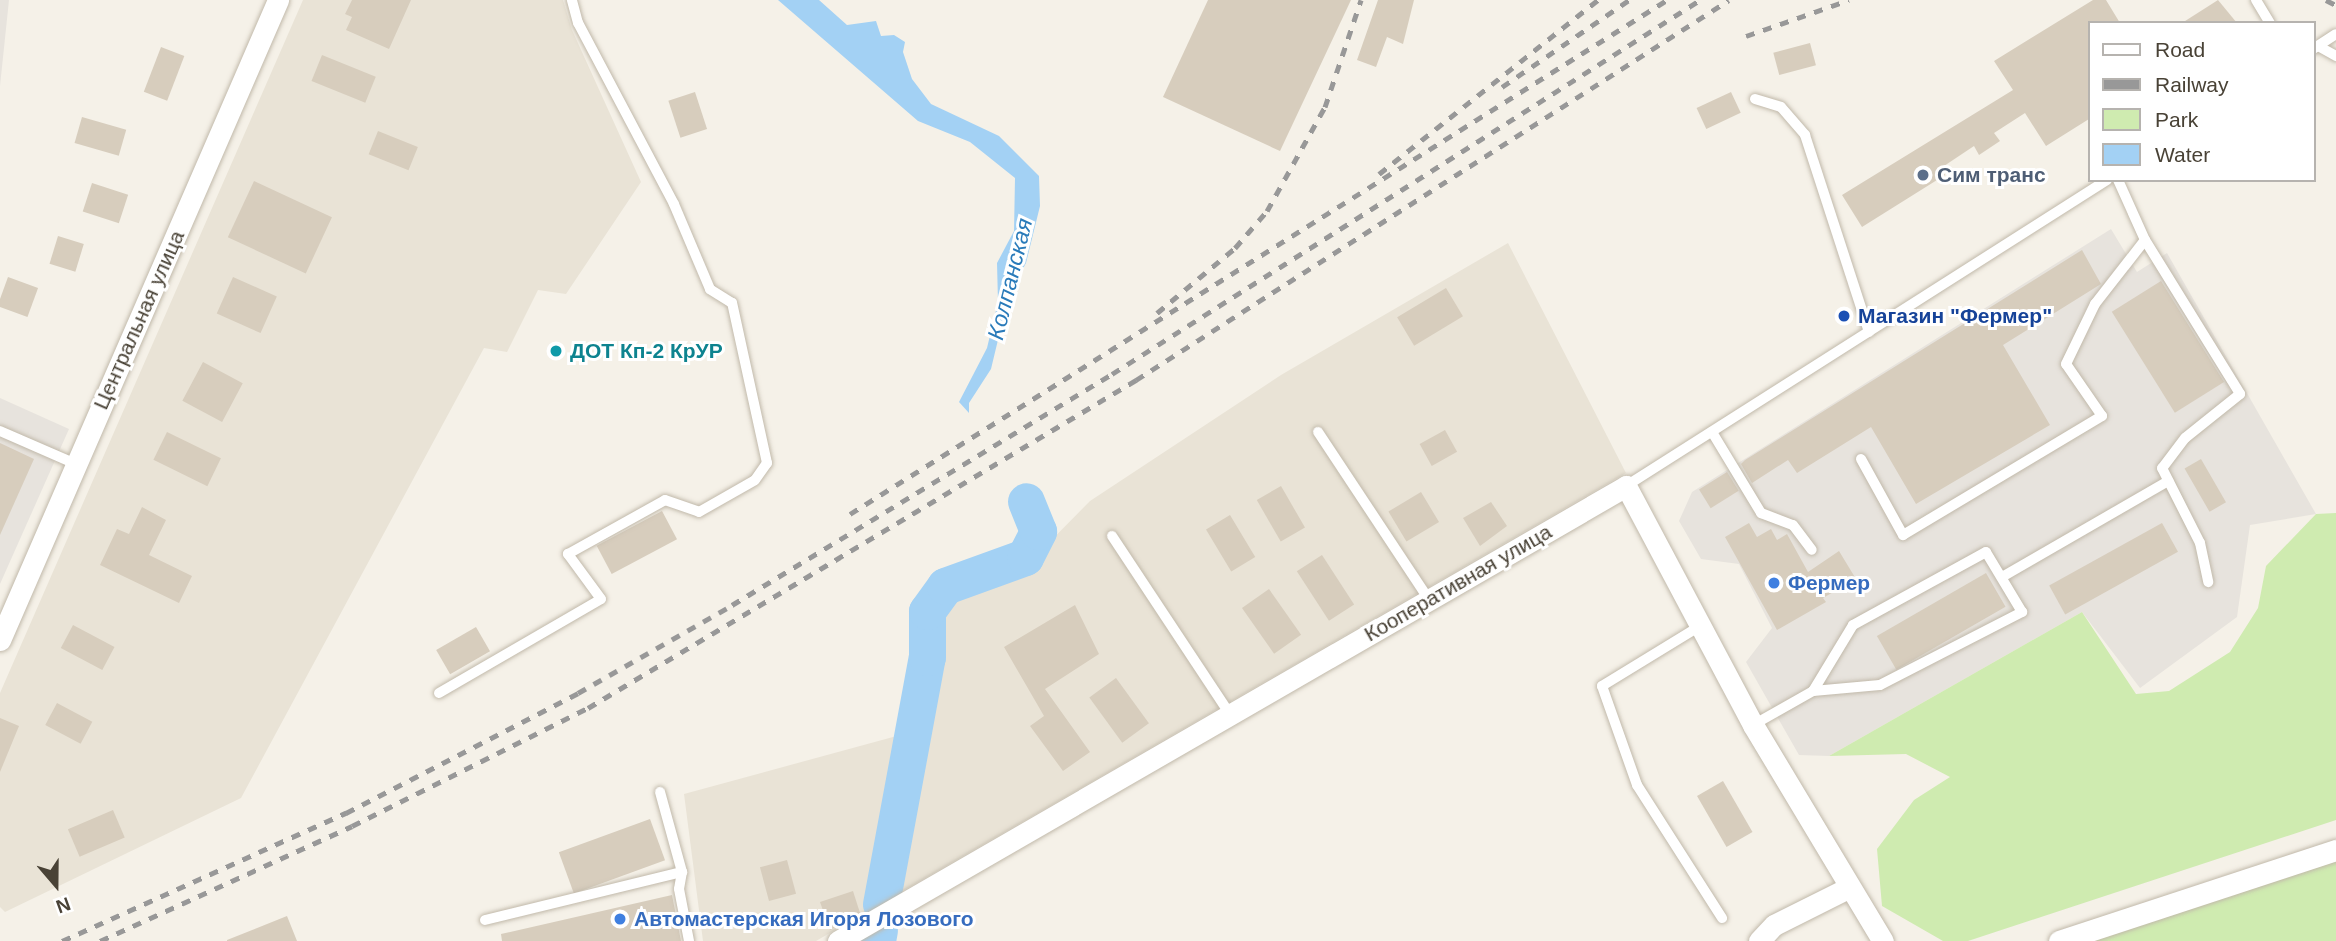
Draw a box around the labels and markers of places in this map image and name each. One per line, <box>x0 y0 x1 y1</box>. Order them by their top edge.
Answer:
place label: Сим транс <box>1937 162 2046 188</box>
marker: Сим транс <box>1915 167 1931 183</box>
place label: Магазин "Фермер" <box>1858 303 2052 329</box>
marker: Магазин "Фермер" <box>1836 308 1852 324</box>
place label: ДОТ Кп-2 КрУР <box>570 338 723 364</box>
marker: ДОТ Кп-2 КрУР <box>548 343 564 359</box>
place label: Фермер <box>1788 570 1870 596</box>
marker: Фермер <box>1766 575 1782 591</box>
place label: Автомастерская Игоря Лозового <box>634 906 974 932</box>
marker: Автомастерская Игоря Лозового <box>612 911 628 927</box>

